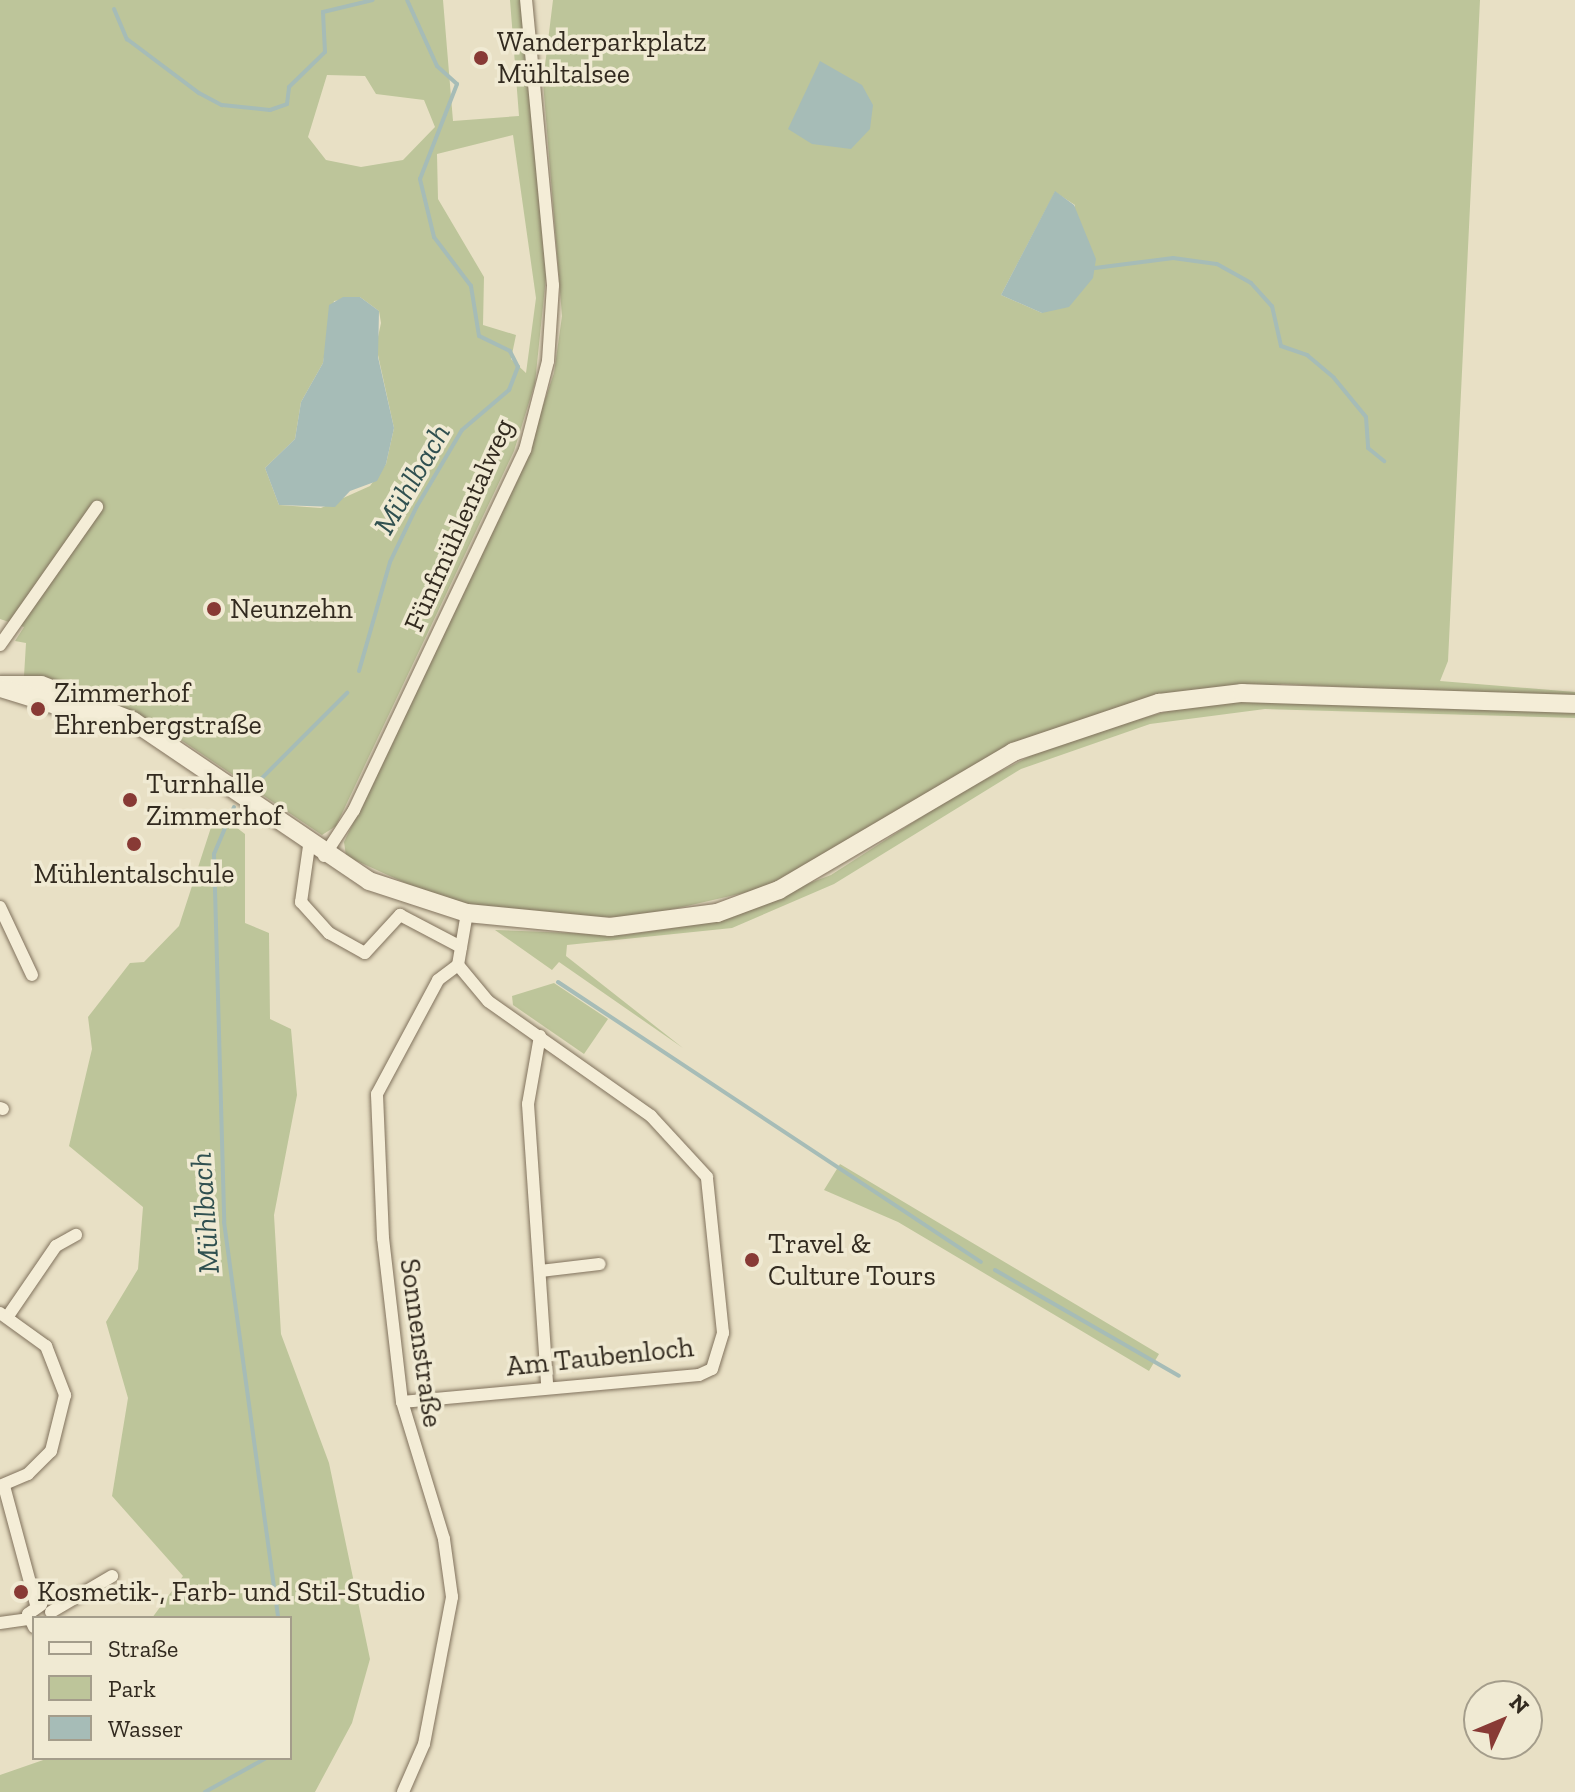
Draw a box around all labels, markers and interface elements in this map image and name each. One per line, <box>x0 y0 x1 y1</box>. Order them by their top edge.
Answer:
place label: Wanderparkplatz Mühltalsee <box>497 25 707 91</box>
marker: Wanderparkplatz Mühltalsee <box>472 49 490 67</box>
street label: Fünfmühlentalweg <box>397 413 521 637</box>
water label: Mühlbach <box>366 417 458 541</box>
place label: Neunzehn <box>230 592 353 626</box>
marker: Neunzehn <box>205 600 223 618</box>
place label: Zimmerhof Ehrenbergstraße <box>54 676 262 742</box>
marker: Zimmerhof Ehrenbergstraße <box>29 700 47 718</box>
place label: Turnhalle Zimmerhof <box>146 767 282 833</box>
marker: Turnhalle Zimmerhof <box>121 791 139 809</box>
marker: Mühlentalschule <box>125 835 143 853</box>
place label: Mühlentalschule <box>34 857 234 891</box>
water label: Mühlbach <box>183 1151 227 1275</box>
place label: Travel & Culture Tours <box>768 1227 936 1293</box>
marker: Travel & Culture Tours <box>743 1251 761 1269</box>
street label: Sonnenstraße <box>393 1257 449 1429</box>
street label: Am Taubenloch <box>504 1330 696 1384</box>
place label: Kosmetik-, Farb- und Stil-Studio <box>37 1575 425 1609</box>
marker: Kosmetik-, Farb- und Stil-Studio <box>12 1583 30 1601</box>
legend <box>32 1616 292 1760</box>
text: Straße <box>108 1634 178 1663</box>
text: Park <box>108 1674 156 1703</box>
north arrow <box>1463 1680 1543 1760</box>
text: N <box>1504 1689 1535 1720</box>
text: Wasser <box>108 1714 183 1743</box>

